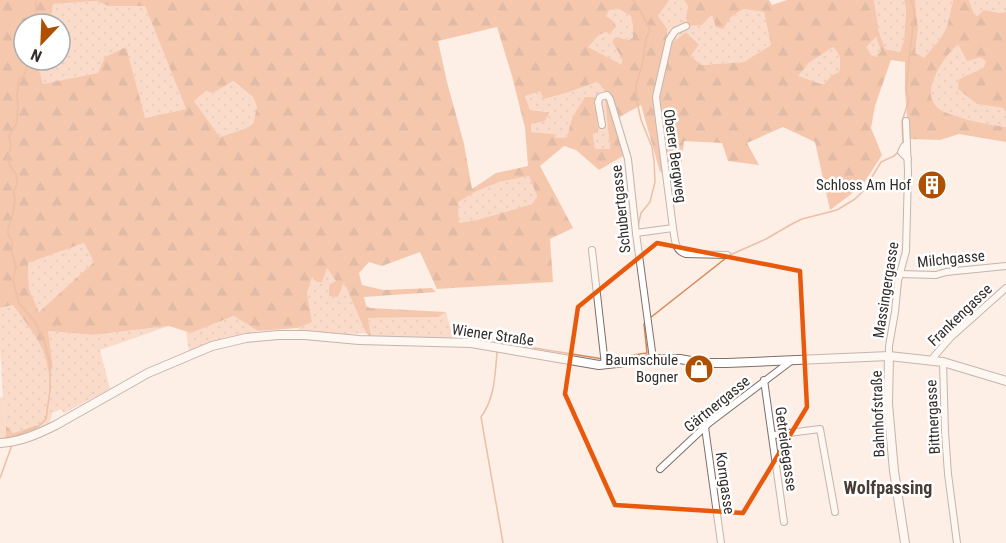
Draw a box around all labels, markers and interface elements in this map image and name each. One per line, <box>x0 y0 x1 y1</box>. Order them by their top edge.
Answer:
north arrow <box>12 12 72 72</box>
text: N <box>28 45 45 66</box>
street label: Oberer Bergweg <box>660 108 690 204</box>
street label: Schubertgasse <box>607 164 635 254</box>
building icon: Schloss Am Hof <box>916 169 948 201</box>
place label: Schloss Am Hof <box>816 176 911 194</box>
street label: Massingergasse <box>870 241 902 339</box>
street label: Milchgasse <box>916 247 986 271</box>
street label: Frankengasse <box>924 280 996 350</box>
street label: Wiener Straße <box>451 320 535 350</box>
place label: Baumschule Bogner <box>605 351 678 386</box>
shop icon: Baumschule Bogner <box>683 353 715 385</box>
street label: Bahnhofstraße <box>867 370 889 458</box>
street label: Gärtnergasse <box>680 372 754 436</box>
street label: Bittnergasse <box>922 379 944 455</box>
street label: Getreidegasse <box>771 406 801 492</box>
street label: Korngasse <box>712 451 738 515</box>
district label: Wolfpassing <box>844 477 932 498</box>

